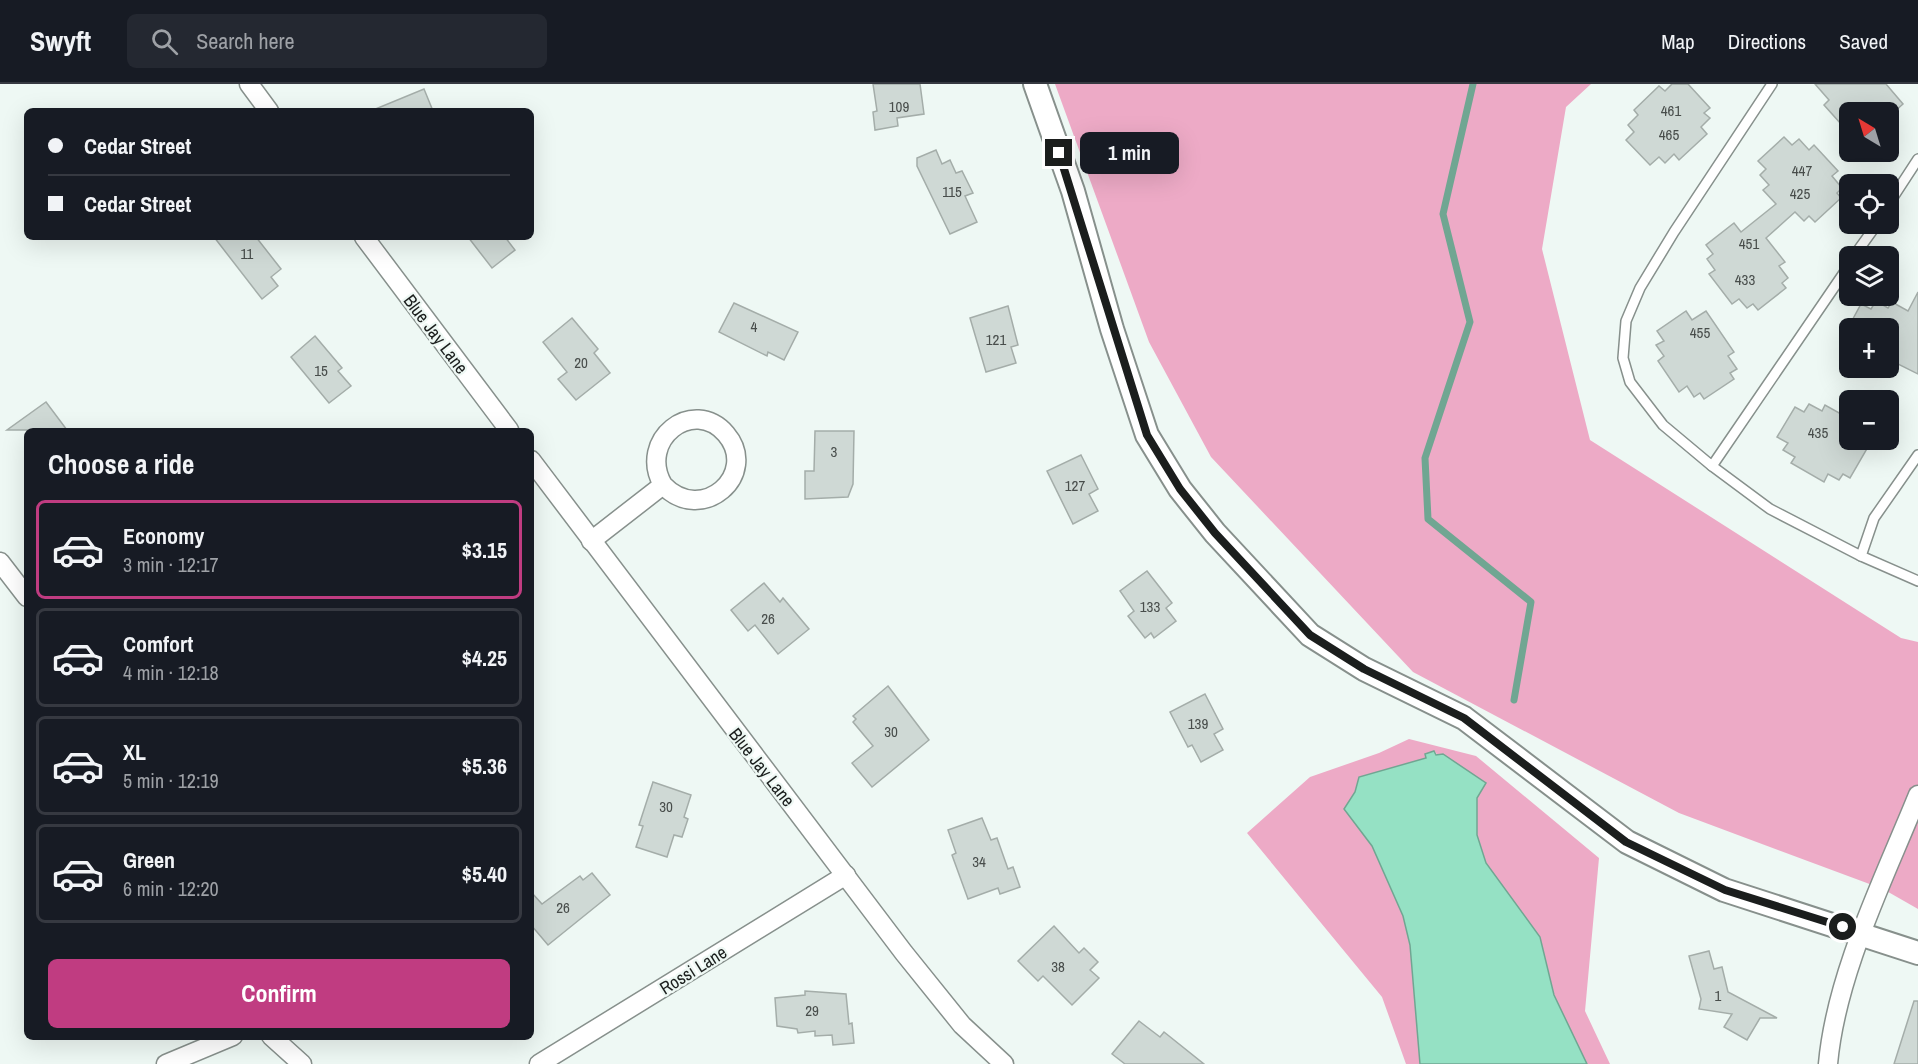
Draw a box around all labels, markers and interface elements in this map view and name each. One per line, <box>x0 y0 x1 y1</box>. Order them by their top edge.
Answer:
search box <box>127 14 547 68</box>
text: Swyft <box>30 22 91 60</box>
icon: search <box>148 25 181 58</box>
text: Search here <box>196 26 295 56</box>
text: Map <box>1661 27 1695 56</box>
text: Directions <box>1728 27 1806 56</box>
text: Saved <box>1839 27 1888 56</box>
house number: 109 <box>889 96 909 117</box>
house number: 461 <box>1661 100 1681 121</box>
north arrow <box>1839 102 1899 162</box>
map controls <box>1839 102 1899 450</box>
house number: 465 <box>1659 124 1679 145</box>
text: Cedar Street <box>84 131 191 161</box>
callout: 1 min <box>1080 132 1179 174</box>
route end <box>1045 139 1072 166</box>
text: 1 min <box>1108 139 1151 166</box>
house number: 447 <box>1792 160 1812 181</box>
button: locate <box>1839 174 1899 234</box>
house number: 115 <box>942 181 962 202</box>
house number: 425 <box>1790 183 1810 204</box>
text: Cedar Street <box>84 189 191 219</box>
house number: 451 <box>1739 233 1759 254</box>
house number: 11 <box>241 243 254 264</box>
button: layers <box>1839 246 1899 306</box>
house number: 433 <box>1735 269 1755 290</box>
street label: Blue Jay Lane <box>398 289 474 379</box>
house number: 4 <box>751 316 758 337</box>
button: + <box>1839 318 1899 378</box>
house number: 455 <box>1690 322 1710 343</box>
house number: 121 <box>986 329 1006 350</box>
house number: 20 <box>574 352 588 373</box>
house number: 15 <box>314 360 328 381</box>
button: − <box>1839 390 1899 450</box>
house number: 435 <box>1808 422 1828 443</box>
house number: 3 <box>831 441 838 462</box>
text: Choose a ride <box>48 446 194 482</box>
house number: 127 <box>1065 475 1085 496</box>
text: Economy <box>123 521 204 551</box>
icon: car <box>51 523 105 577</box>
text: $3.15 <box>462 535 507 565</box>
text: 3 min · 12:17 <box>123 551 219 578</box>
house number: 133 <box>1140 596 1160 617</box>
house number: 26 <box>761 608 775 629</box>
text: Comfort <box>123 629 193 659</box>
icon: car <box>51 631 105 685</box>
text: $4.25 <box>462 643 507 673</box>
text: 4 min · 12:18 <box>123 659 219 686</box>
house number: 139 <box>1188 713 1208 734</box>
house number: 30 <box>884 721 898 742</box>
street label: Blue Jay Lane <box>723 722 801 812</box>
text: XL <box>123 737 146 767</box>
icon: car <box>51 739 105 793</box>
text: $5.36 <box>462 751 507 781</box>
text: 5 min · 12:19 <box>123 767 219 794</box>
house number: 30 <box>659 796 673 817</box>
text: Green <box>123 845 175 875</box>
icon: car <box>51 847 105 901</box>
house number: 34 <box>972 851 986 872</box>
text: $5.40 <box>462 859 507 889</box>
text: 6 min · 12:20 <box>123 875 219 902</box>
house number: 26 <box>556 897 570 918</box>
route start <box>1829 913 1856 940</box>
street label: Rossi Lane <box>655 940 731 1000</box>
house number: 38 <box>1051 956 1065 977</box>
button: Confirm <box>48 959 510 1028</box>
house number: 1 <box>1715 985 1722 1006</box>
house number: 29 <box>805 1000 819 1021</box>

